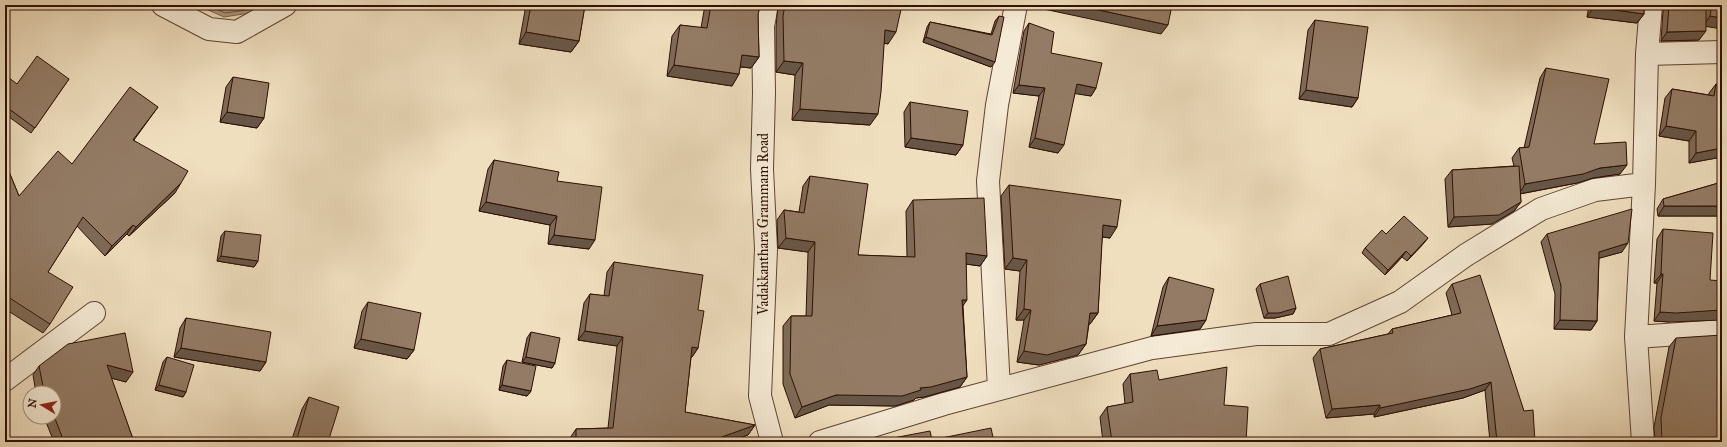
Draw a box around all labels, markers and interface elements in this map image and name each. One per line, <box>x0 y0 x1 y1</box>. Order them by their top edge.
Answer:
street label: Vadakkanthara Grammam Road <box>755 133 772 316</box>
north arrow <box>22 385 62 425</box>
text: N <box>25 397 40 409</box>

